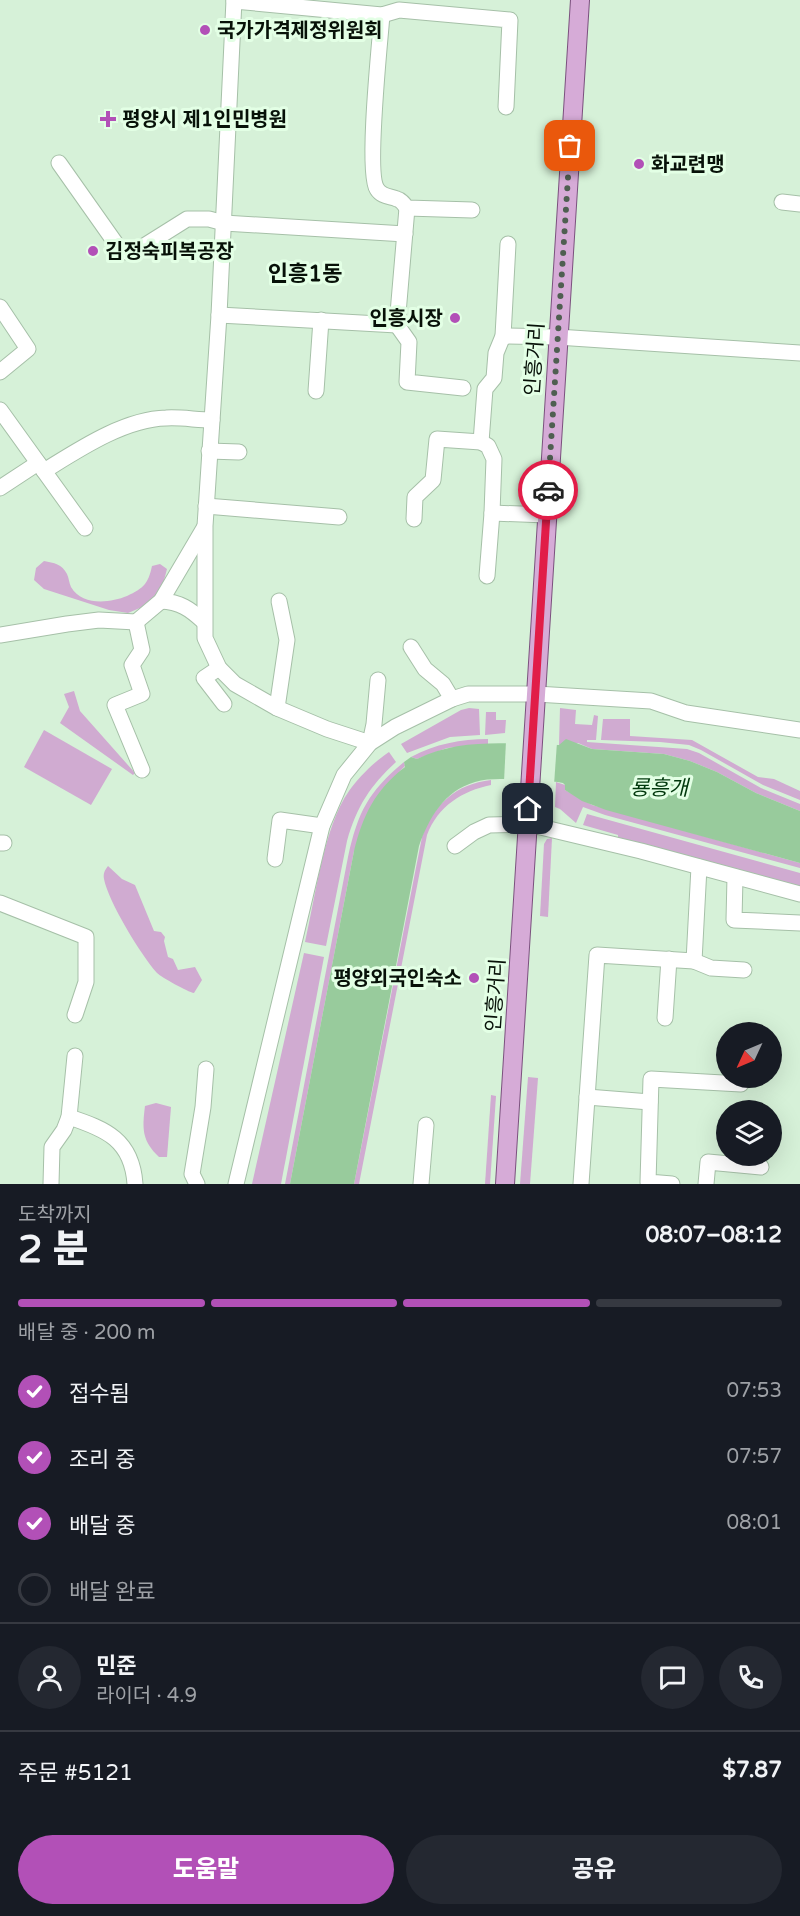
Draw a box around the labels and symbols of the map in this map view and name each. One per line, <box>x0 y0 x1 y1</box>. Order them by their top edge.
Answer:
place label: 국가가격제정위원회 <box>217 19 383 43</box>
marker: 국가가격제정위원회 <box>198 23 212 37</box>
place label: 평양시 제1인민병원 <box>122 108 287 132</box>
marker: 평양시 제1인민병원 <box>99 110 117 128</box>
pin <box>544 120 595 171</box>
place label: 화교련맹 <box>651 153 725 177</box>
marker: 화교련맹 <box>632 157 646 171</box>
place label: 김정숙피복공장 <box>105 240 234 264</box>
marker: 김정숙피복공장 <box>86 244 100 258</box>
district label: 인흥1동 <box>268 261 342 287</box>
place label: 인흥시장 <box>369 307 443 331</box>
marker: 인흥시장 <box>448 311 462 325</box>
street label: 인흥거리 <box>520 322 550 397</box>
courier <box>518 460 578 520</box>
water label: 룡흥개 <box>630 776 691 801</box>
pin <box>502 783 553 834</box>
street label: 인흥거리 <box>481 958 511 1033</box>
place label: 평양외국인숙소 <box>333 967 462 991</box>
marker: 평양외국인숙소 <box>467 971 481 985</box>
north arrow <box>716 1022 782 1088</box>

